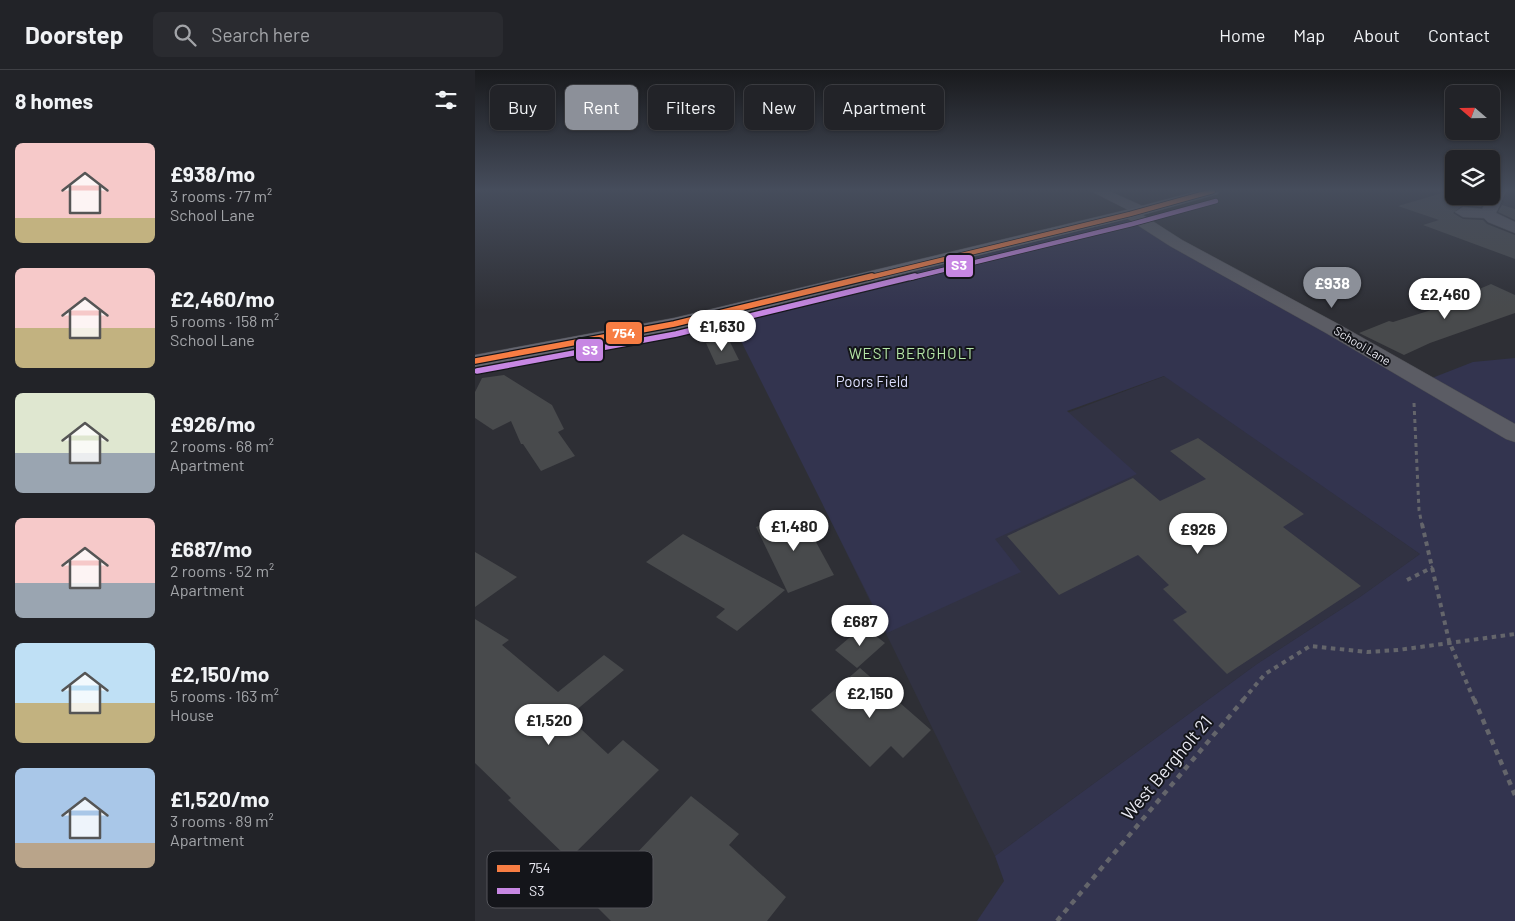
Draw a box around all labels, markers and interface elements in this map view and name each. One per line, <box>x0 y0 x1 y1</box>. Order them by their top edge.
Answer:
search box <box>153 12 503 57</box>
text: Doorstep <box>25 20 123 49</box>
icon: search <box>171 21 199 49</box>
text: Search here <box>211 23 310 46</box>
text: Home <box>1219 24 1265 46</box>
text: Map <box>1293 24 1325 46</box>
text: About <box>1353 24 1400 46</box>
text: Contact <box>1428 24 1490 46</box>
chip: Buy <box>490 85 555 130</box>
chip: Rent <box>565 85 638 130</box>
chip: Filters <box>648 85 734 130</box>
chip: New <box>744 85 814 130</box>
chip: Apartment <box>824 85 944 130</box>
north arrow <box>1445 85 1500 140</box>
map controls <box>1445 85 1500 205</box>
icon: filters <box>432 86 460 114</box>
text: 8 homes <box>15 88 93 113</box>
button: layers <box>1445 150 1500 205</box>
text: £938/mo <box>170 161 255 186</box>
icon: home <box>55 163 115 223</box>
text: 3 rooms · 77 m² <box>170 186 272 205</box>
text: School Lane <box>170 205 255 224</box>
line badge: S3 <box>945 254 974 278</box>
text: S3 <box>951 256 967 273</box>
pin: £938 <box>1302 266 1362 309</box>
text: £938 <box>1314 273 1350 292</box>
pin: £2,460 <box>1404 278 1486 320</box>
text: £2,460 <box>1420 284 1470 303</box>
text: £2,460/mo <box>170 286 275 311</box>
icon: home <box>55 288 115 348</box>
pin: £1,630 <box>681 310 763 352</box>
text: 5 rooms · 158 m² <box>170 311 279 330</box>
text: £1,630 <box>699 316 745 335</box>
line badge: 754 <box>605 321 643 345</box>
street label: School Lane <box>1332 323 1393 368</box>
text: 754 <box>613 324 635 341</box>
text: School Lane <box>170 330 255 349</box>
line badge: S3 <box>575 338 604 362</box>
text: S3 <box>582 341 598 358</box>
district label: WEST BERGHOLT <box>849 344 975 362</box>
park label: Poors Field <box>836 372 908 390</box>
text: £926/mo <box>170 411 256 436</box>
icon: home <box>55 413 115 473</box>
text: 2 rooms · 68 m² <box>170 436 274 455</box>
text: Apartment <box>170 455 245 474</box>
pin: £1,480 <box>753 510 835 552</box>
pin: £926 <box>1168 512 1228 555</box>
text: £1,480 <box>770 516 818 535</box>
text: £926 <box>1180 519 1216 538</box>
text: £687/mo <box>170 536 252 561</box>
icon: home <box>55 538 115 598</box>
text: 2 rooms · 52 m² <box>170 561 274 580</box>
text: Apartment <box>170 580 245 599</box>
pin: £687 <box>830 604 890 647</box>
text: £687 <box>843 611 878 630</box>
text: £2,150/mo <box>170 661 269 686</box>
icon: home <box>55 663 115 723</box>
pin: £2,150 <box>829 676 911 719</box>
text: £2,150 <box>847 683 893 702</box>
text: 5 rooms · 163 m² <box>170 686 279 705</box>
pin: £1,520 <box>508 704 590 746</box>
text: House <box>170 705 214 724</box>
text: £1,520 <box>526 710 572 729</box>
street label: West Bergholt 21 <box>1116 711 1216 824</box>
text: £1,520/mo <box>170 786 269 811</box>
icon: home <box>55 788 115 848</box>
text: 3 rooms · 89 m² <box>170 811 274 830</box>
text: Apartment <box>170 830 245 849</box>
legend <box>487 851 653 908</box>
text: 754 <box>529 859 551 876</box>
text: S3 <box>529 882 544 899</box>

